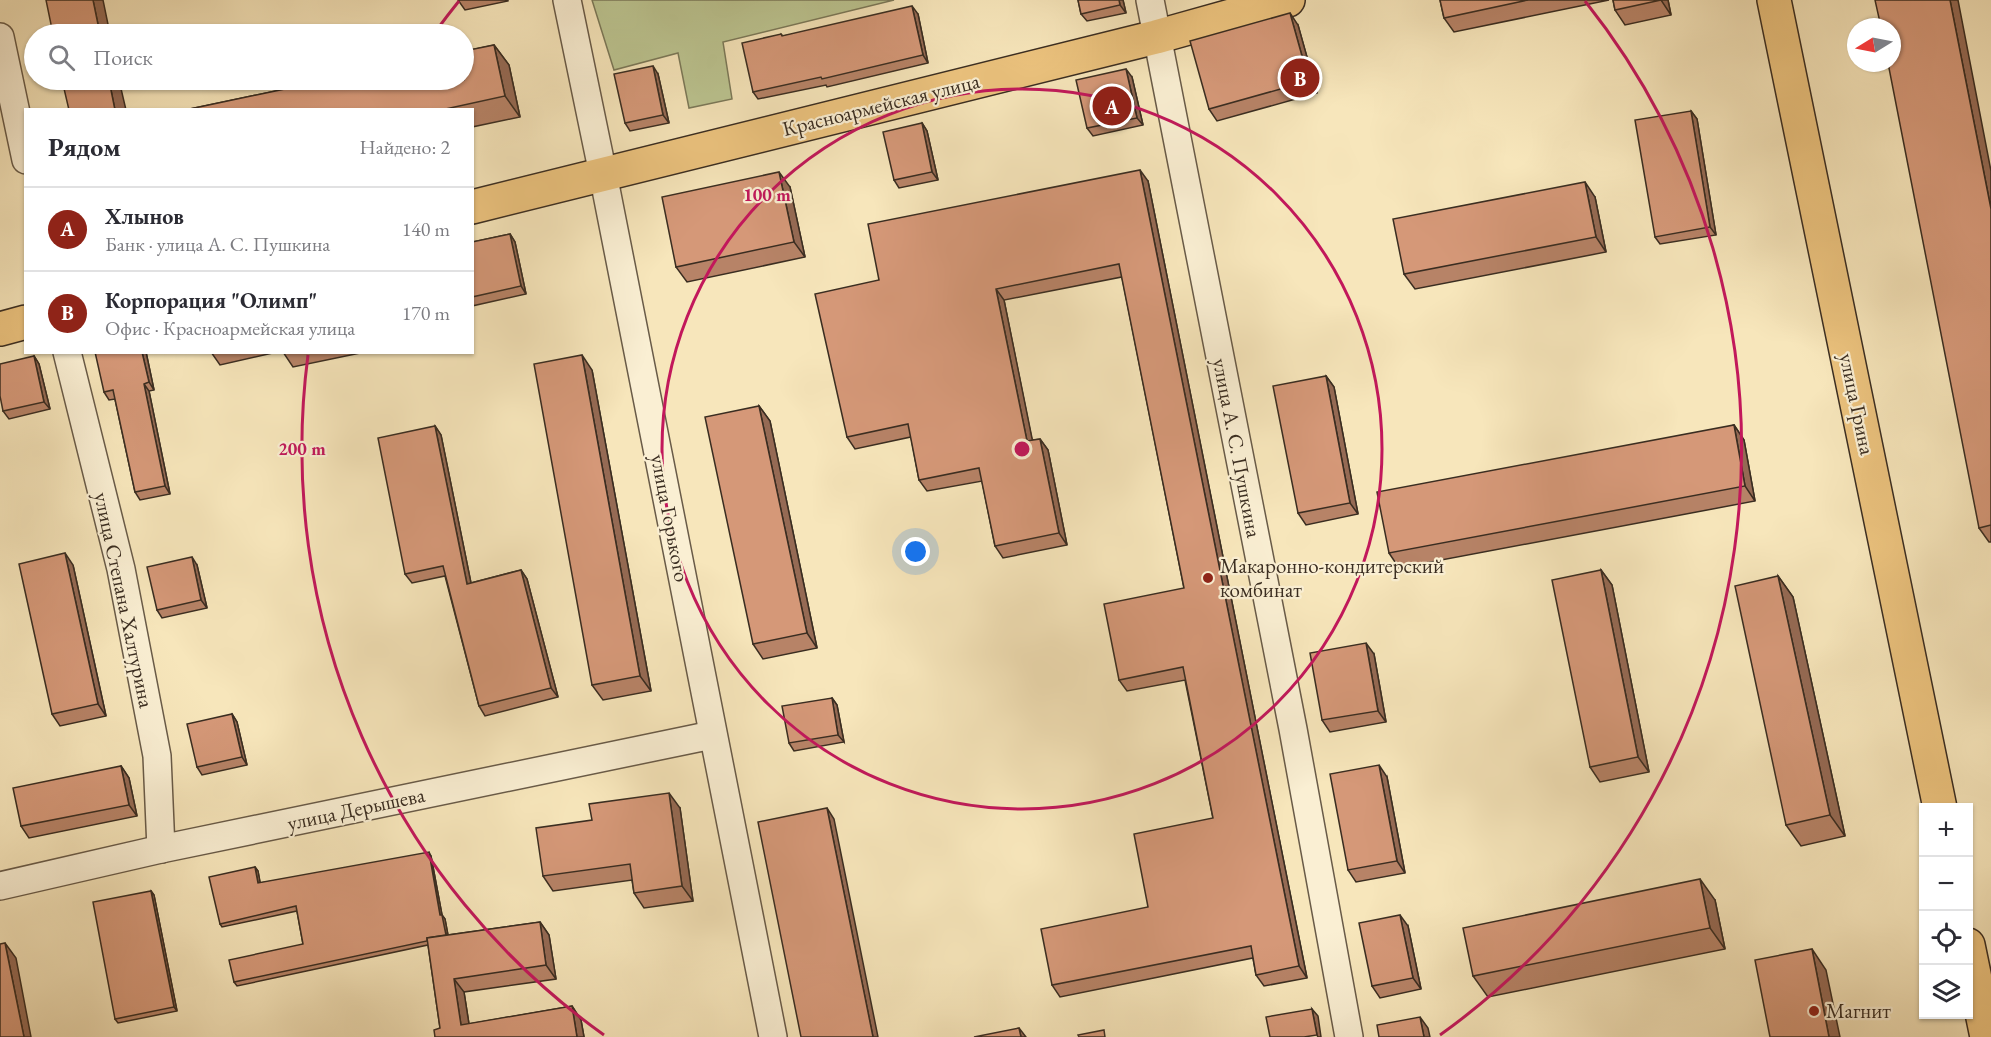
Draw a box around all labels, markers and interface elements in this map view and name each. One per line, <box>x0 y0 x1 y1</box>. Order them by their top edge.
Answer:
north arrow <box>1847 18 1901 72</box>
search box <box>24 24 474 90</box>
icon: search <box>45 41 78 74</box>
text: Поиск <box>93 43 153 72</box>
pin: B <box>1280 56 1320 100</box>
street label: Красноармейская улица <box>779 67 983 142</box>
pin: A <box>1092 84 1132 128</box>
text: Рядом <box>48 130 121 164</box>
text: Найдено: 2 <box>359 134 450 160</box>
text: 100 m <box>743 183 791 206</box>
text: Хлынов <box>105 202 184 231</box>
text: A <box>60 216 75 242</box>
text: 140 m <box>402 216 450 242</box>
text: Банк · улица А. С. Пушкина <box>105 231 330 257</box>
text: Корпорация "Олимп" <box>105 286 317 315</box>
text: B <box>61 300 74 326</box>
text: 170 m <box>402 300 450 326</box>
text: Офис · Красноармейская улица <box>105 315 355 341</box>
street label: улица Грина <box>1834 351 1882 458</box>
street label: улица А. С. Пушкина <box>1207 356 1268 541</box>
text: 200 m <box>278 437 326 460</box>
centre of rings <box>1012 439 1032 459</box>
street label: улица Горького <box>645 452 696 584</box>
street label: улица Степана Халтурина <box>88 490 161 711</box>
your location <box>901 537 930 566</box>
place label: Макаронно-кондитерский комбинат <box>1220 552 1444 603</box>
marker: Макаронно-кондитерский комбинат <box>1201 571 1215 585</box>
street label: улица Дерышева <box>285 781 428 836</box>
map controls <box>1919 803 1973 1019</box>
button: + <box>1919 803 1973 857</box>
button: − <box>1919 857 1973 911</box>
button: locate <box>1919 911 1973 965</box>
button: layers <box>1919 965 1973 1019</box>
place label: Магнит <box>1826 997 1891 1024</box>
marker: Магнит <box>1807 1004 1821 1018</box>

